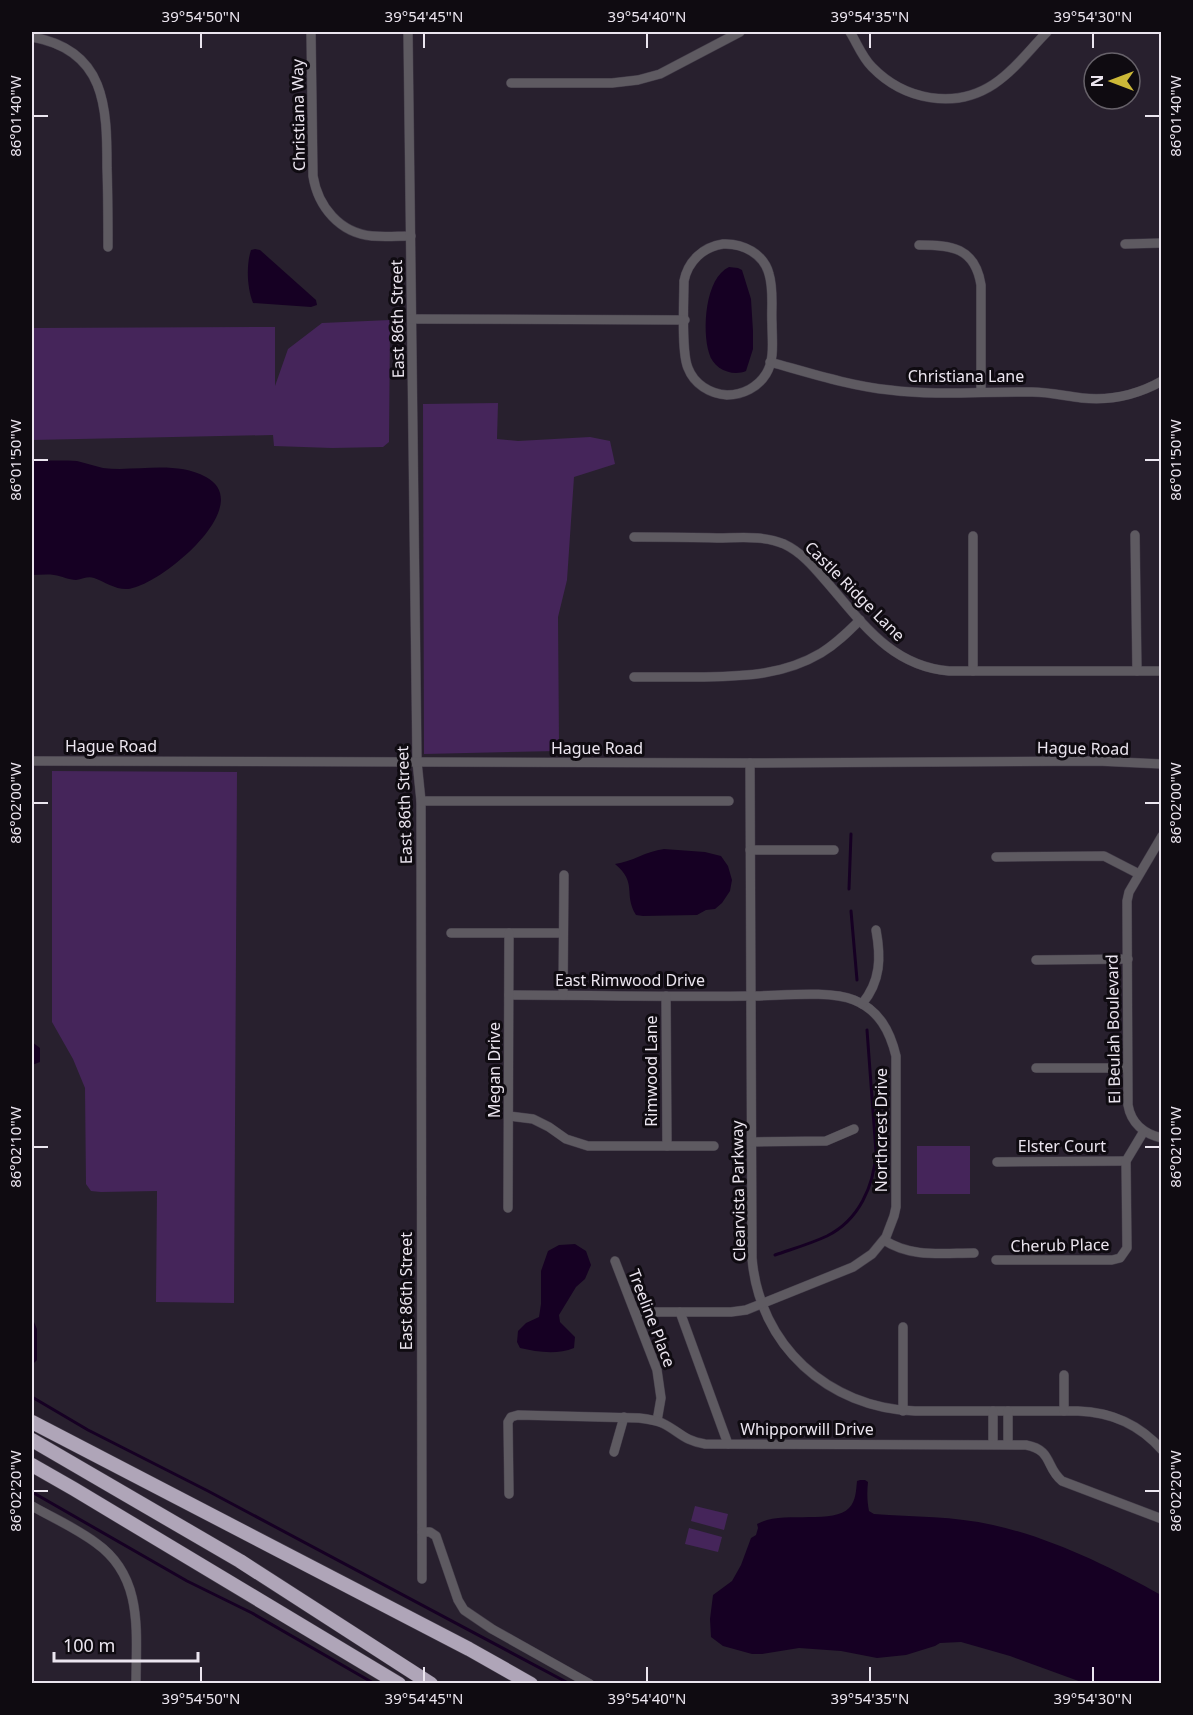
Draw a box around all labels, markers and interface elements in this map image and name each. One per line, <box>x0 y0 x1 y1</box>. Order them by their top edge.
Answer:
text: 39°54'50"N <box>162 6 240 26</box>
text: 39°54'45"N <box>385 6 463 26</box>
text: 39°54'40"N <box>608 6 686 26</box>
text: 39°54'35"N <box>831 6 909 26</box>
text: 39°54'30"N <box>1054 6 1132 26</box>
north arrow <box>1082 51 1142 111</box>
street label: Christiana Way <box>286 58 310 171</box>
text: N <box>1086 74 1108 88</box>
text: 86°01'40"W <box>5 75 25 157</box>
text: 86°01'40"W <box>1165 75 1185 157</box>
street label: East 86th Street <box>385 259 409 378</box>
street label: Christiana Lane <box>908 365 1024 387</box>
text: 86°01'50"W <box>5 419 25 501</box>
text: 86°01'50"W <box>1165 419 1185 501</box>
street label: Castle Ridge Lane <box>800 536 910 646</box>
street label: Hague Road <box>65 735 157 757</box>
street label: Hague Road <box>1037 736 1129 760</box>
street label: Hague Road <box>551 737 643 759</box>
street label: East 86th Street <box>391 745 417 864</box>
text: 86°02'00"W <box>5 762 25 844</box>
text: 86°02'00"W <box>1165 762 1185 844</box>
street label: El Beulah Boulevard <box>1101 954 1125 1104</box>
street label: East Rimwood Drive <box>555 969 705 991</box>
street label: Rimwood Lane <box>640 1015 662 1127</box>
street label: Megan Drive <box>483 1022 505 1118</box>
street label: Northcrest Drive <box>870 1068 892 1192</box>
text: 86°02'10"W <box>5 1106 25 1188</box>
text: 86°02'10"W <box>1165 1106 1185 1188</box>
street label: Clearvista Parkway <box>726 1119 750 1262</box>
street label: Elster Court <box>1018 1135 1106 1157</box>
street label: East 86th Street <box>395 1232 417 1350</box>
street label: Cherub Place <box>1010 1233 1110 1257</box>
street label: Treeline Place <box>623 1266 681 1370</box>
street label: Whipporwill Drive <box>740 1418 874 1440</box>
text: 86°02'20"W <box>5 1450 25 1532</box>
text: 86°02'20"W <box>1165 1450 1185 1532</box>
scale bar <box>54 1625 198 1663</box>
text: 100 m <box>63 1633 115 1657</box>
text: 39°54'50"N <box>162 1688 240 1708</box>
text: 39°54'45"N <box>385 1688 463 1708</box>
text: 39°54'40"N <box>608 1688 686 1708</box>
text: 39°54'35"N <box>831 1688 909 1708</box>
text: 39°54'30"N <box>1054 1688 1132 1708</box>

